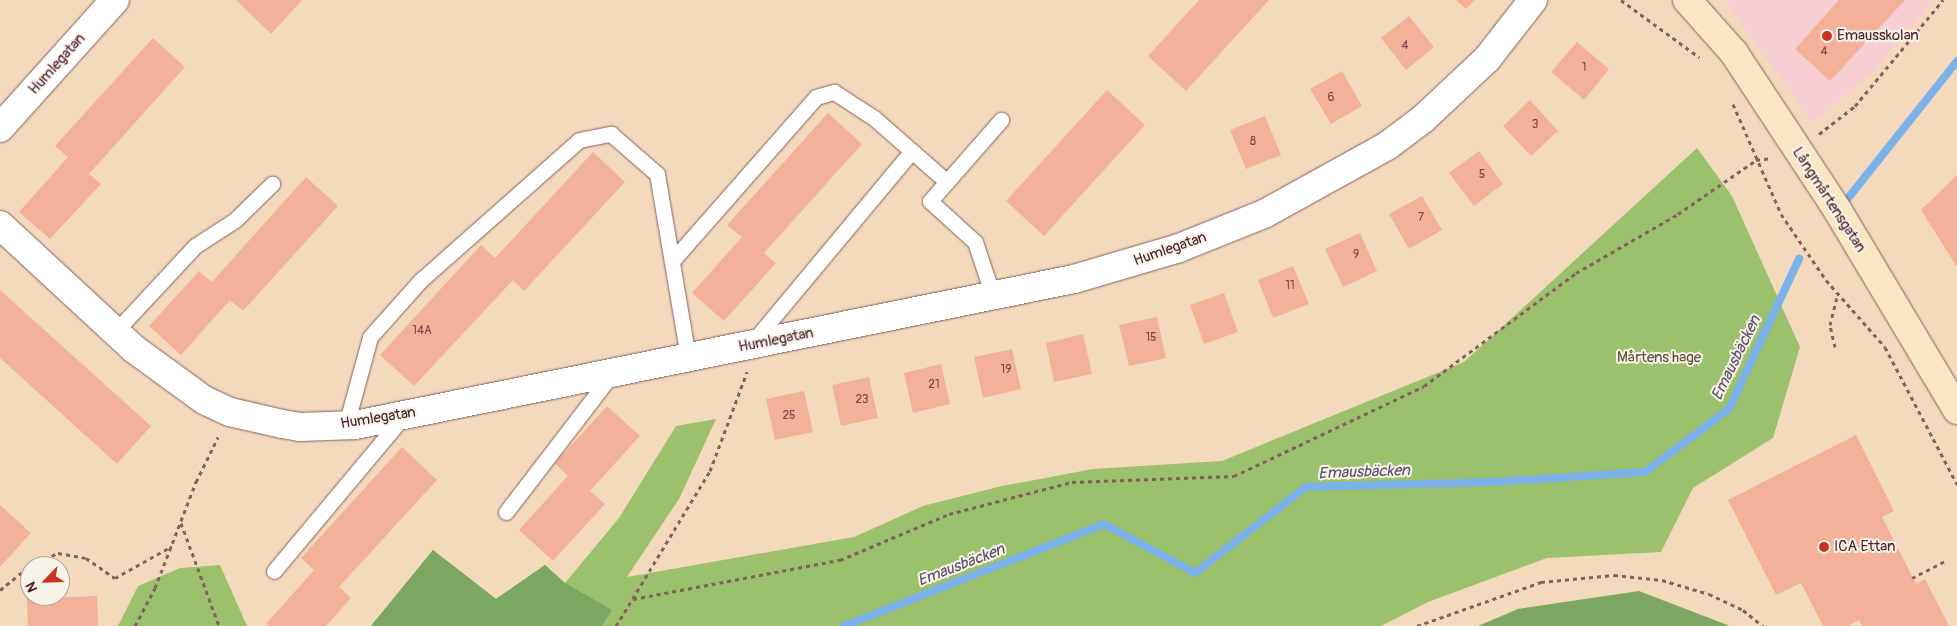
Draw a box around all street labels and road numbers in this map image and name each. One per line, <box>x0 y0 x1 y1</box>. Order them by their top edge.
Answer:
street label: Humlegatan <box>25 30 89 98</box>
street label: Långmårtensgatan <box>1788 144 1870 256</box>
street label: Humlegatan <box>1131 228 1209 270</box>
street label: Humlegatan <box>737 324 815 356</box>
street label: Humlegatan <box>339 403 417 433</box>

